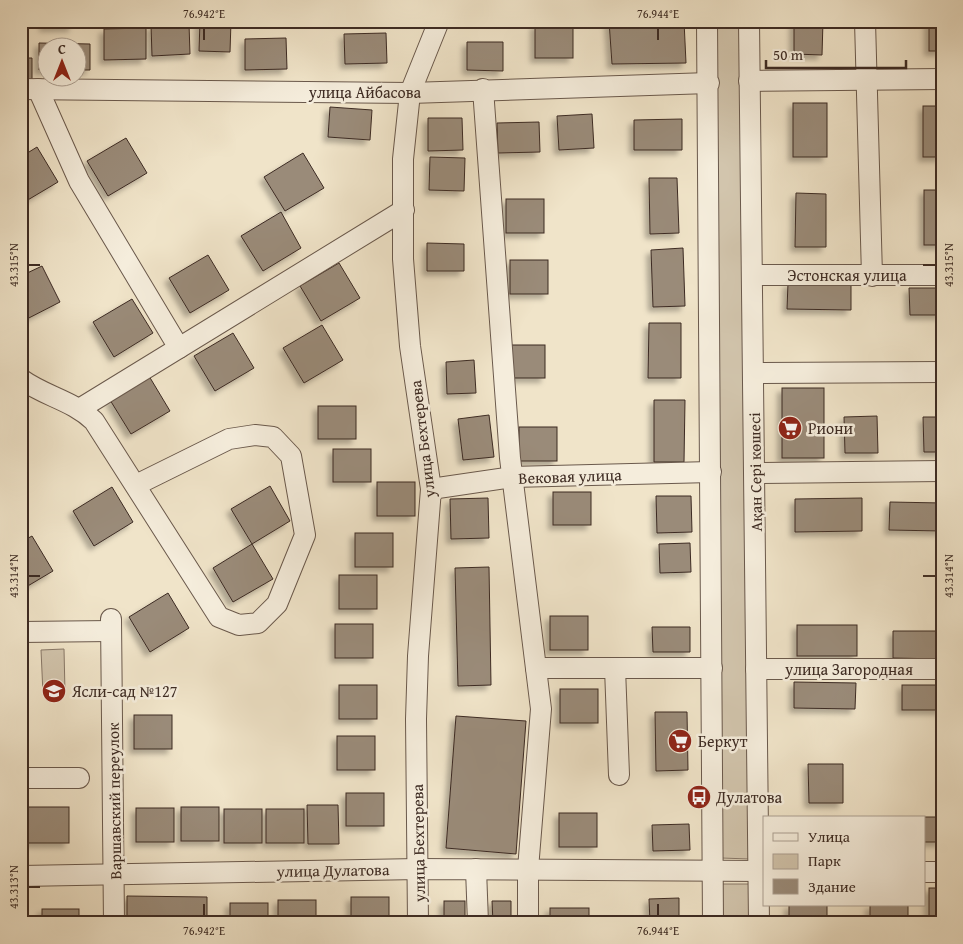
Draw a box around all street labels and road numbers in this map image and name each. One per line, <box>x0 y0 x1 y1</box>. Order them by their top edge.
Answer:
street label: улица Айбасова <box>308 80 422 104</box>
street label: Эстонская улица <box>787 263 907 287</box>
street label: улица Бехтерева <box>403 378 441 500</box>
street label: Ақан Сері көшесі <box>742 412 768 532</box>
street label: Вековая улица <box>518 462 622 490</box>
street label: улица Загородная <box>784 657 913 681</box>
street label: Варшавский переулок <box>101 722 127 880</box>
street label: улица Бехтерева <box>405 783 431 903</box>
street label: улица Дулатова <box>275 857 390 883</box>

